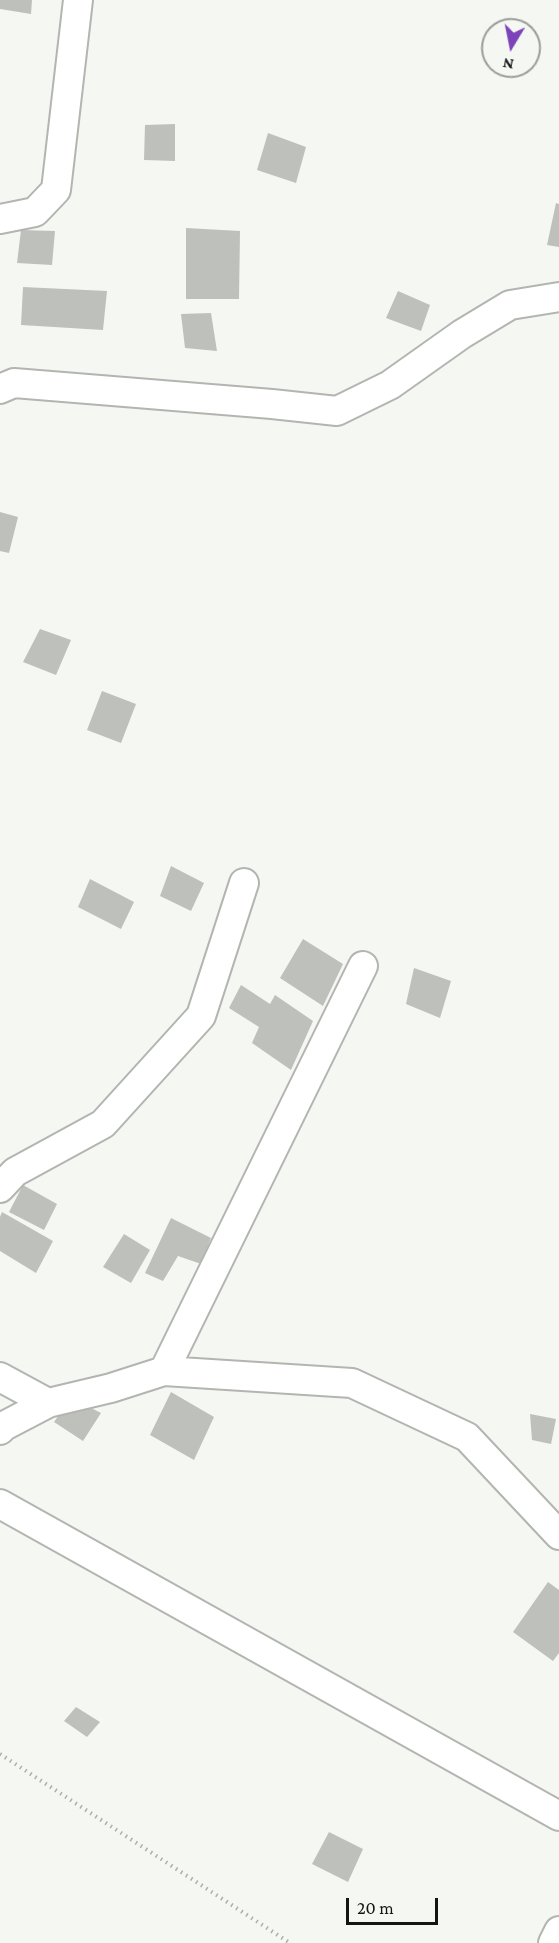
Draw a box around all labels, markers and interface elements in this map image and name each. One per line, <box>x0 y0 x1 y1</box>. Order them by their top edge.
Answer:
north arrow <box>481 18 541 78</box>
text: N <box>501 55 515 74</box>
scale bar <box>349 1886 440 1924</box>
text: 20 m <box>357 1898 394 1918</box>

